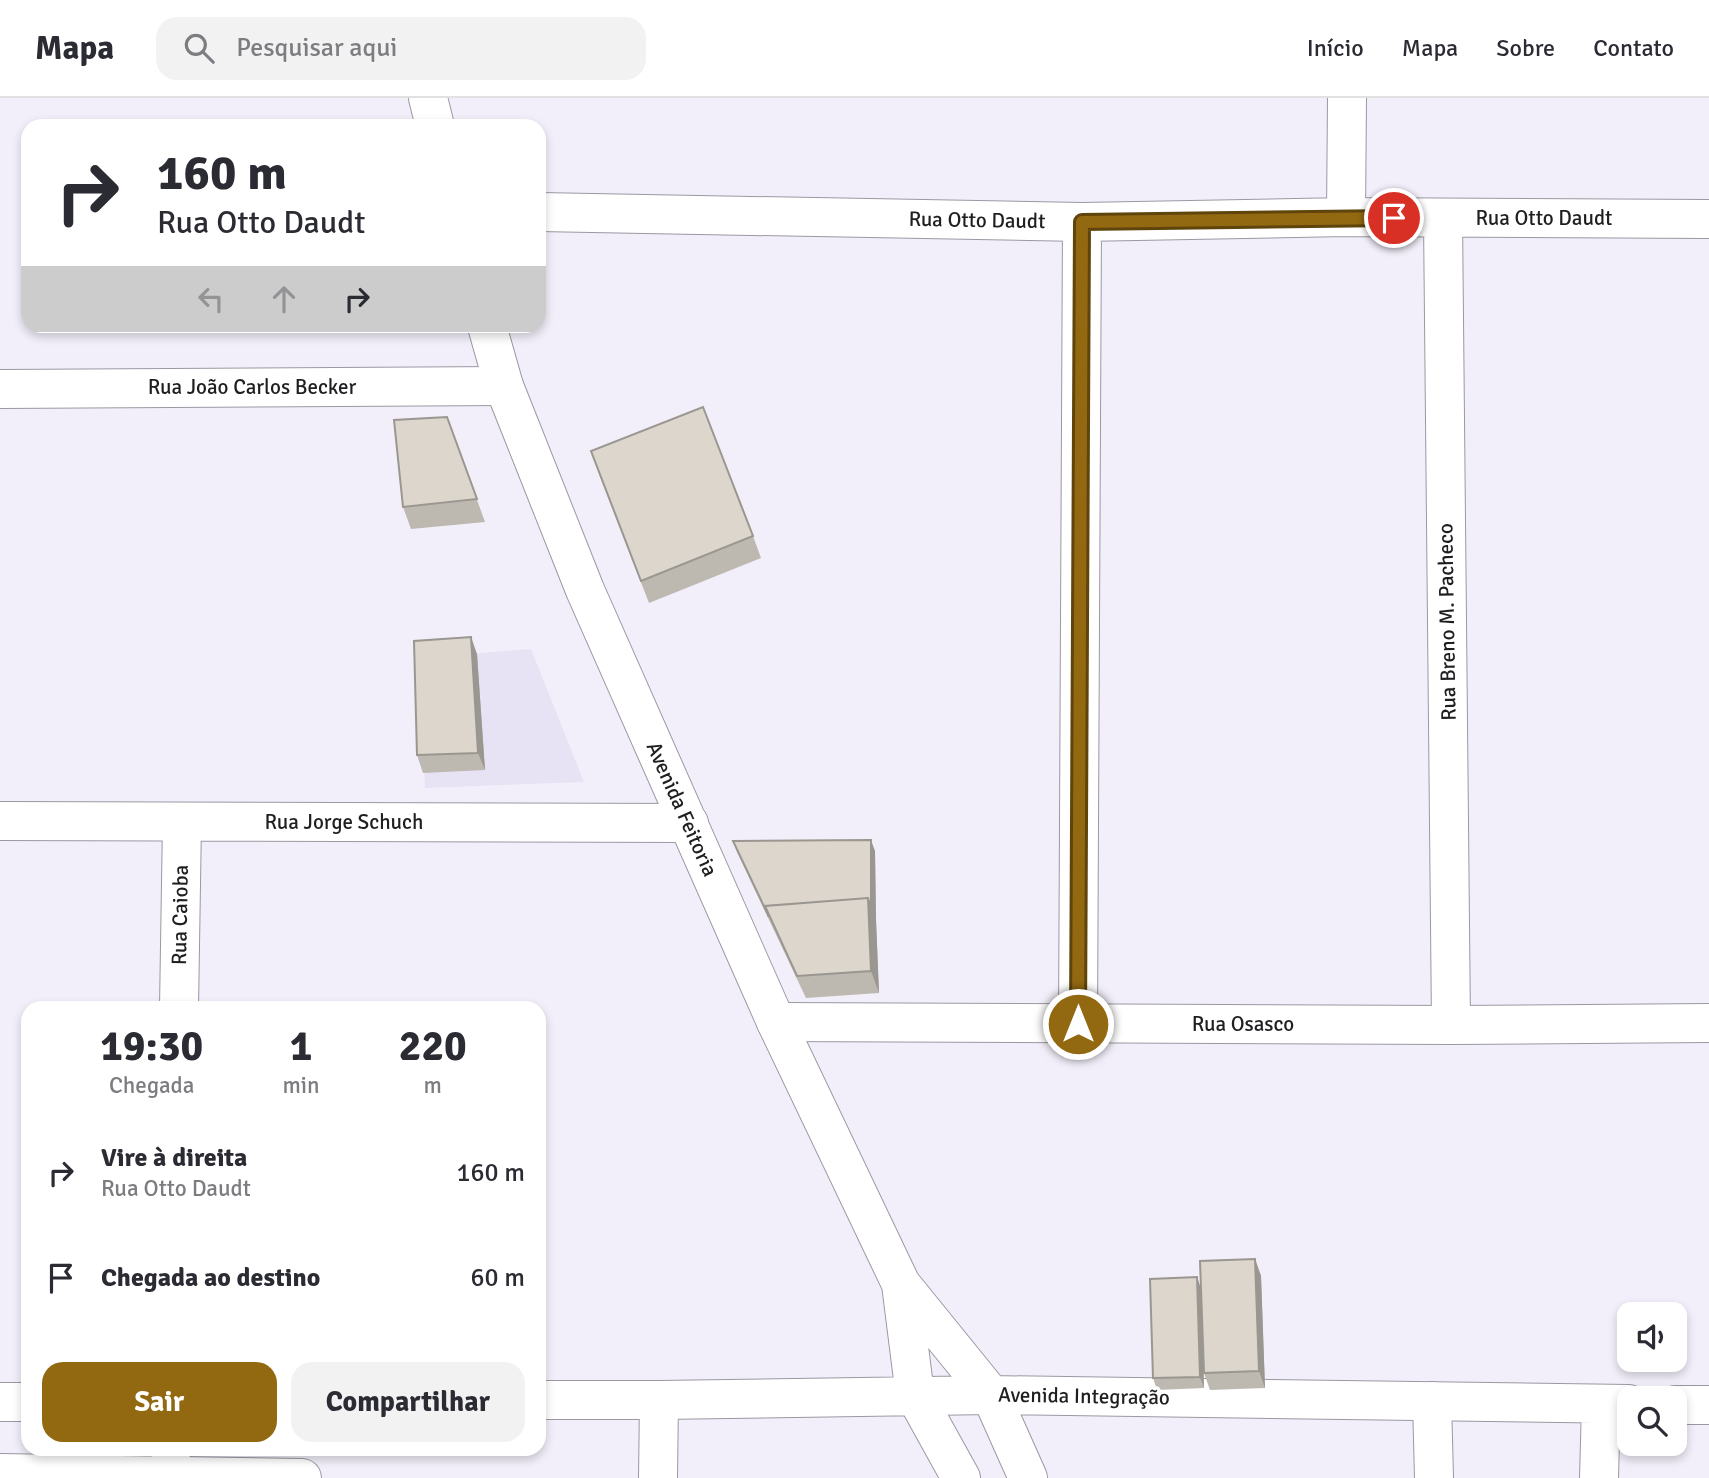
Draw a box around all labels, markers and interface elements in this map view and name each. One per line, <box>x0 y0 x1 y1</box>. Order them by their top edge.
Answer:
search box <box>156 17 646 80</box>
text: Mapa <box>35 28 114 69</box>
icon: search <box>180 29 218 67</box>
text: Pesquisar aqui <box>236 32 397 64</box>
text: Início <box>1307 33 1364 63</box>
text: Mapa <box>1402 33 1458 63</box>
text: Sobre <box>1496 33 1555 63</box>
text: Contato <box>1593 33 1674 63</box>
text: 160 m <box>157 143 287 203</box>
icon: right <box>42 147 133 238</box>
pin <box>1364 188 1424 248</box>
icon: arrive <box>1375 199 1413 237</box>
text: Rua Otto Daudt <box>157 203 365 242</box>
street label: Rua Otto Daudt <box>1476 205 1612 231</box>
street label: Rua Otto Daudt <box>908 206 1046 234</box>
icon: left <box>192 280 230 318</box>
icon: ahead <box>265 280 303 318</box>
icon: right <box>338 280 376 318</box>
street label: Rua João Carlos Becker <box>148 374 356 400</box>
street label: Rua Breno M. Pacheco <box>1432 523 1462 721</box>
street label: Avenida Feitoria <box>641 738 723 880</box>
street label: Rua Jorge Schuch <box>265 809 423 835</box>
street label: Rua Caioba <box>166 865 194 965</box>
position arrow <box>1041 987 1115 1061</box>
street label: Rua Osasco <box>1192 1011 1294 1037</box>
text: 19:30 <box>100 1021 203 1072</box>
text: 1 <box>290 1021 312 1072</box>
text: 220 <box>399 1021 467 1072</box>
text: Chegada <box>109 1071 194 1100</box>
text: min <box>282 1071 320 1100</box>
text: m <box>424 1071 442 1100</box>
text: Vire à direita <box>101 1142 247 1174</box>
icon: right <box>42 1154 80 1192</box>
text: 160 m <box>456 1157 525 1189</box>
text: Rua Otto Daudt <box>101 1174 251 1203</box>
icon: arrive <box>42 1259 80 1297</box>
text: Chegada ao destino <box>101 1262 320 1294</box>
text: 60 m <box>470 1262 525 1294</box>
map controls <box>1617 1302 1687 1456</box>
button: sound <box>1617 1302 1687 1372</box>
button: Sair <box>42 1362 277 1442</box>
button: Compartilhar <box>291 1362 525 1442</box>
street label: Avenida Integração <box>998 1382 1170 1410</box>
button: search <box>1617 1386 1687 1456</box>

